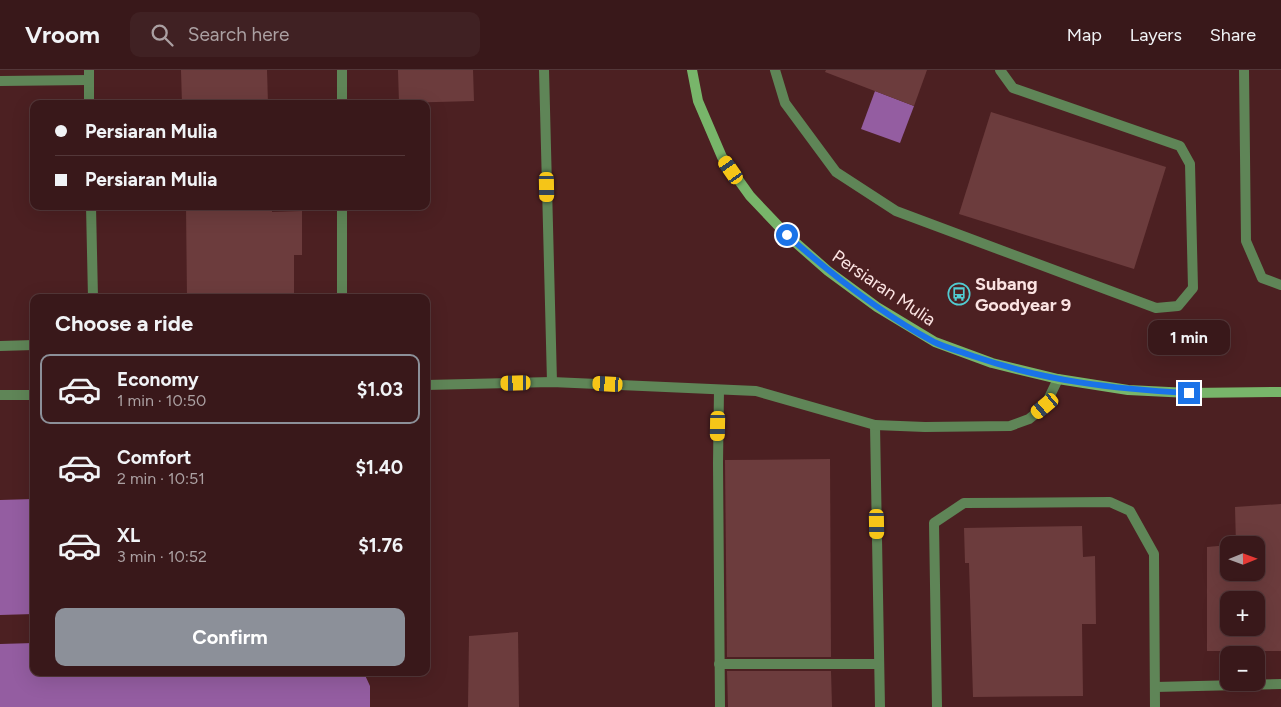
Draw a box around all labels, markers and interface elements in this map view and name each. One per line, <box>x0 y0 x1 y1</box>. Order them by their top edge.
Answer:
search box <box>130 12 480 57</box>
text: Vroom <box>25 20 100 49</box>
icon: search <box>148 21 176 49</box>
text: Search here <box>188 23 289 46</box>
text: Map <box>1067 24 1102 46</box>
text: Layers <box>1130 24 1182 46</box>
text: Share <box>1210 24 1256 46</box>
text: Persiaran Mulia <box>85 120 217 143</box>
car <box>716 153 745 187</box>
text: Persiaran Mulia <box>85 168 217 191</box>
car <box>539 172 554 202</box>
route start <box>776 224 798 246</box>
street label: Persiaran Mulia <box>828 245 940 331</box>
place label: Subang Goodyear 9 <box>975 273 1071 316</box>
bus stop icon: Subang Goodyear 9 <box>947 282 971 306</box>
text: Choose a ride <box>55 310 193 337</box>
callout: 1 min <box>1148 320 1230 356</box>
text: 1 min <box>1170 328 1208 347</box>
icon: car <box>57 367 102 412</box>
text: Economy <box>117 368 199 391</box>
car <box>500 375 531 391</box>
car <box>592 376 623 392</box>
text: $1.03 <box>357 378 403 401</box>
route end <box>1178 382 1200 404</box>
text: 1 min · 10:50 <box>117 391 206 410</box>
car <box>1028 391 1061 421</box>
car <box>710 411 725 441</box>
icon: car <box>57 445 102 490</box>
text: Comfort <box>117 446 192 469</box>
text: $1.40 <box>355 456 403 479</box>
text: 2 min · 10:51 <box>117 469 205 488</box>
car <box>869 509 884 539</box>
icon: car <box>57 523 102 568</box>
text: XL <box>117 524 140 547</box>
text: $1.76 <box>358 534 403 557</box>
north arrow <box>1220 536 1265 581</box>
map controls <box>1220 536 1265 691</box>
text: 3 min · 10:52 <box>117 547 207 566</box>
button: + <box>1220 591 1265 636</box>
button: Confirm <box>55 608 405 666</box>
button: − <box>1220 646 1265 691</box>

